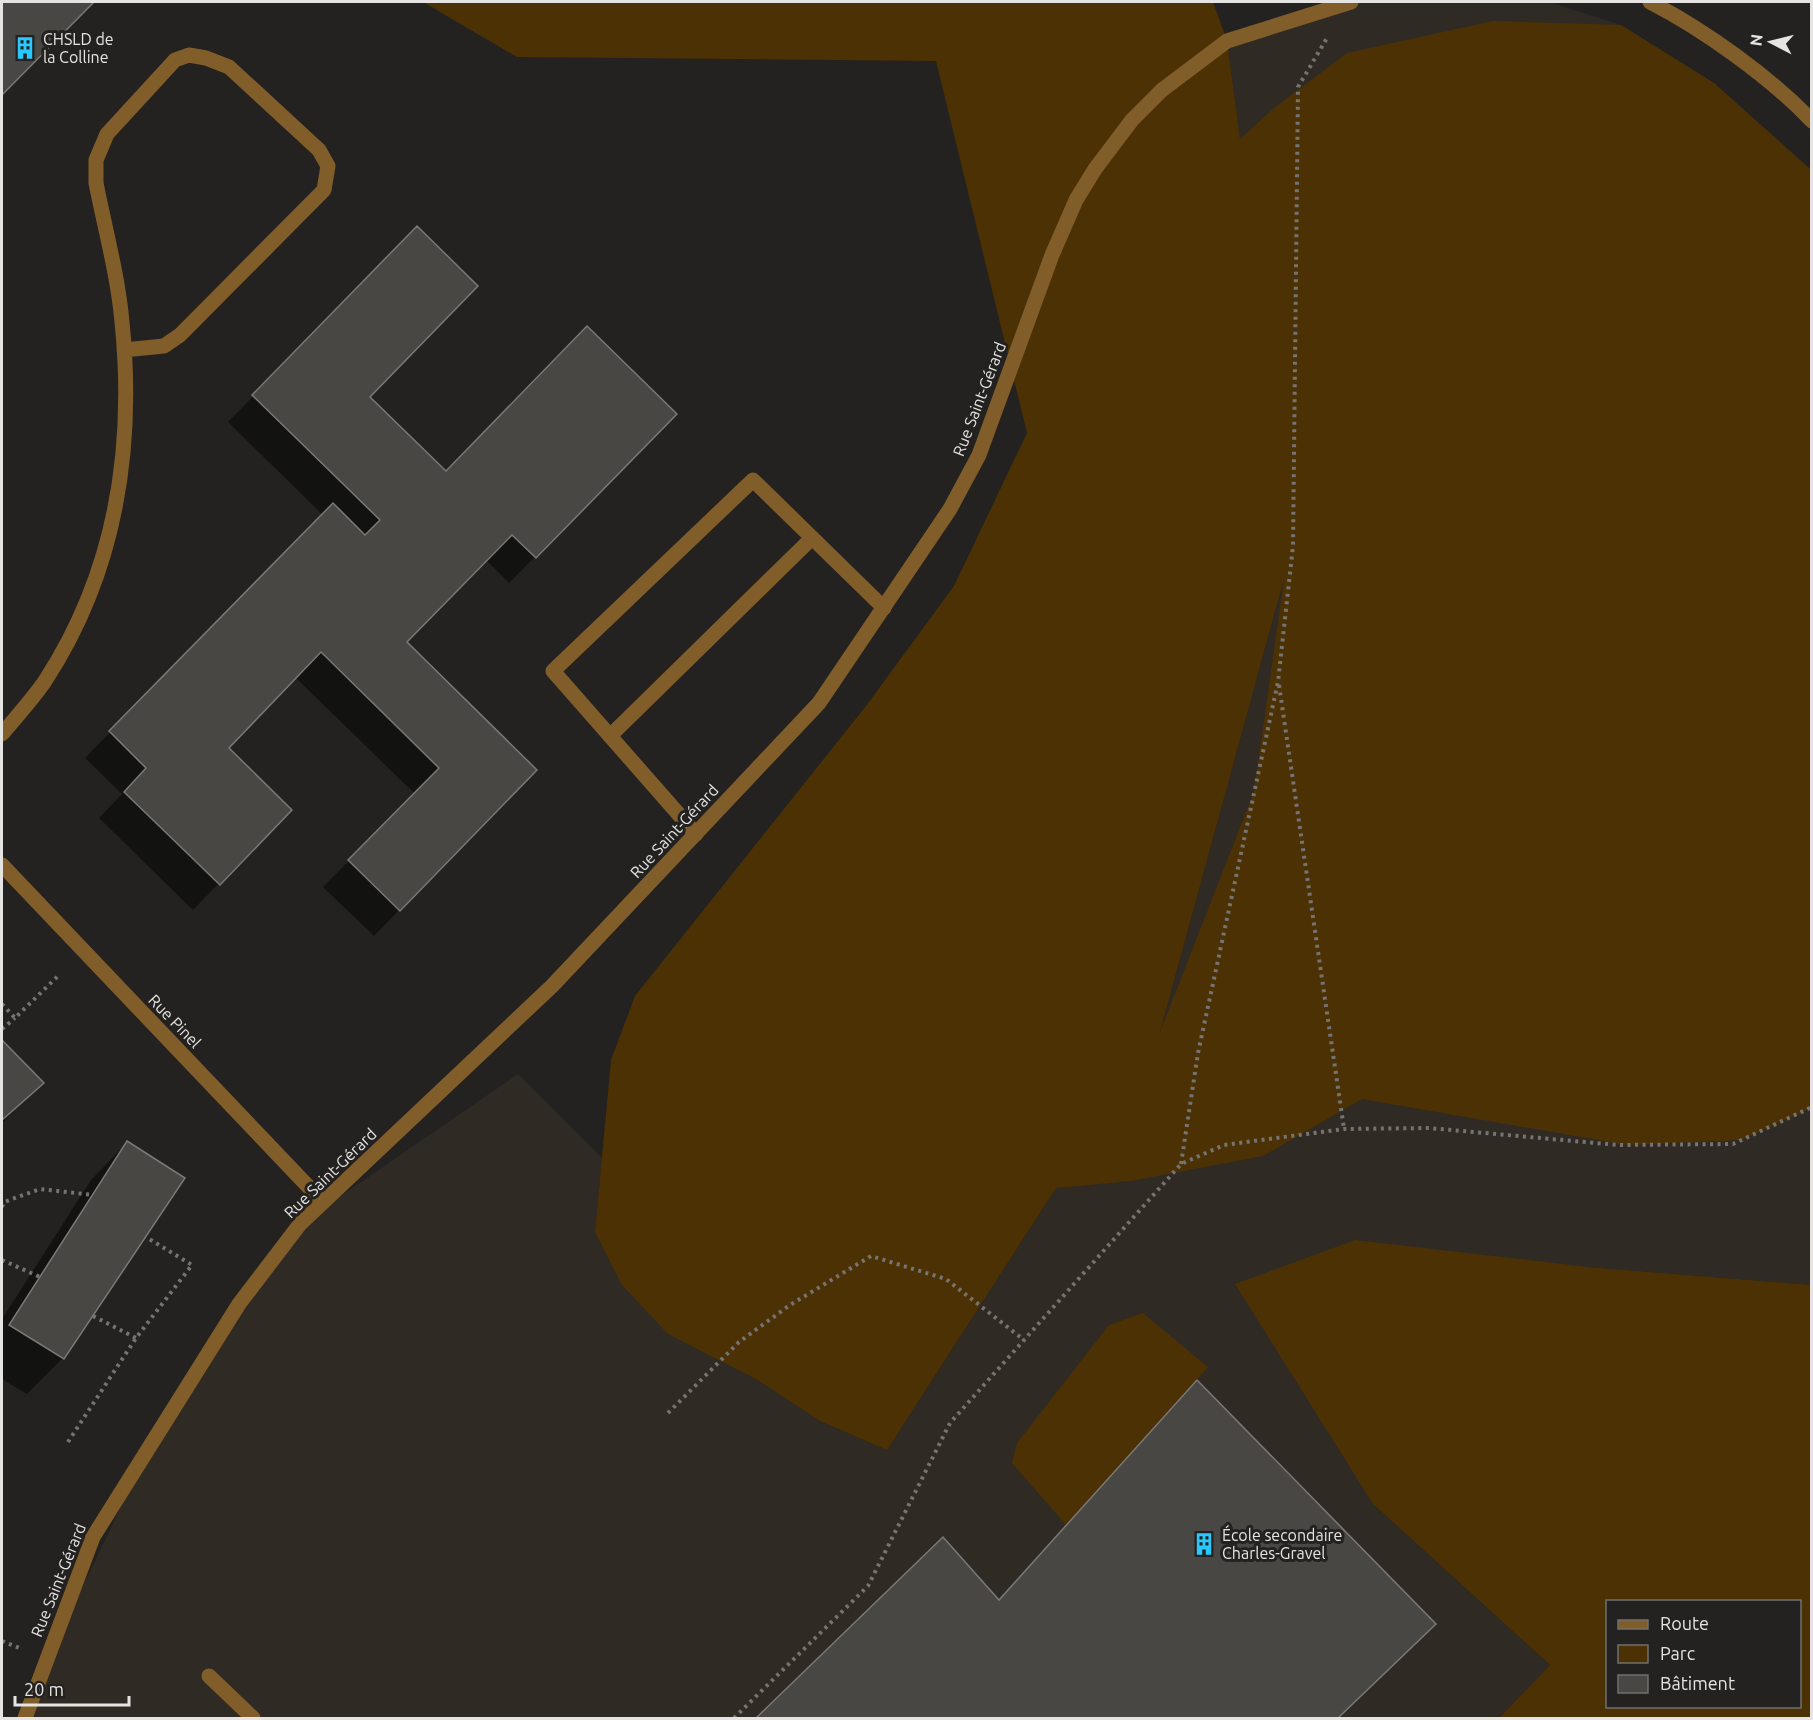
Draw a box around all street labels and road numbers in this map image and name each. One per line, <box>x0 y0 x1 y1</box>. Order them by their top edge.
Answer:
street label: Rue Saint-Gérard <box>949 339 1009 459</box>
street label: Rue Saint-Gérard <box>626 781 722 881</box>
street label: Rue Pinel <box>145 991 205 1051</box>
street label: Rue Saint-Gérard <box>280 1125 380 1221</box>
street label: Rue Saint-Gérard <box>27 1521 89 1639</box>

